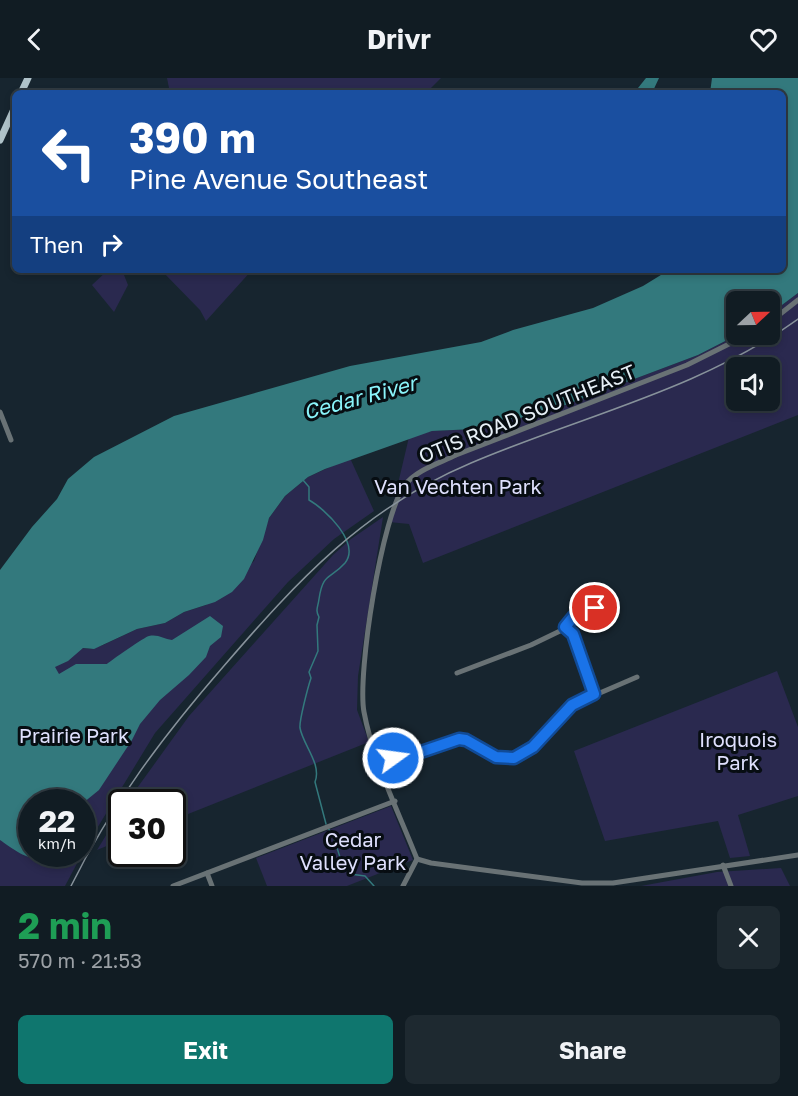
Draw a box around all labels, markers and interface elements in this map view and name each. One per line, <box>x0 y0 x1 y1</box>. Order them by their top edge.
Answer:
icon: back <box>18 23 51 56</box>
text: Drivr <box>367 23 431 55</box>
icon: heart <box>747 23 780 56</box>
text: 390 m <box>129 112 256 162</box>
icon: left <box>30 114 108 192</box>
text: Pine Avenue Southeast <box>129 163 428 195</box>
icon: right <box>95 228 128 261</box>
text: Then <box>30 231 83 258</box>
north arrow <box>726 291 780 345</box>
map controls <box>726 291 780 411</box>
button: sound <box>726 357 780 411</box>
street label: OTIS ROAD SOUTHEAST <box>415 359 638 468</box>
water label: Cedar River <box>300 369 422 425</box>
park label: Van Vechten Park <box>374 474 542 498</box>
pin <box>569 582 620 633</box>
icon: arrive <box>578 591 611 624</box>
park label: Prairie Park <box>19 723 129 747</box>
position arrow <box>361 726 425 790</box>
park label: Iroquois Park <box>699 727 777 774</box>
speed limit sign: 30 <box>108 789 186 867</box>
text: 22 <box>39 803 75 839</box>
park label: Cedar Valley Park <box>300 827 406 874</box>
text: km/h <box>38 834 76 852</box>
text: 2 min <box>18 904 112 947</box>
button: close <box>717 906 780 969</box>
text: 570 m · 21:53 <box>18 948 142 972</box>
button: Exit <box>18 1015 393 1084</box>
button: Share <box>405 1015 780 1084</box>

